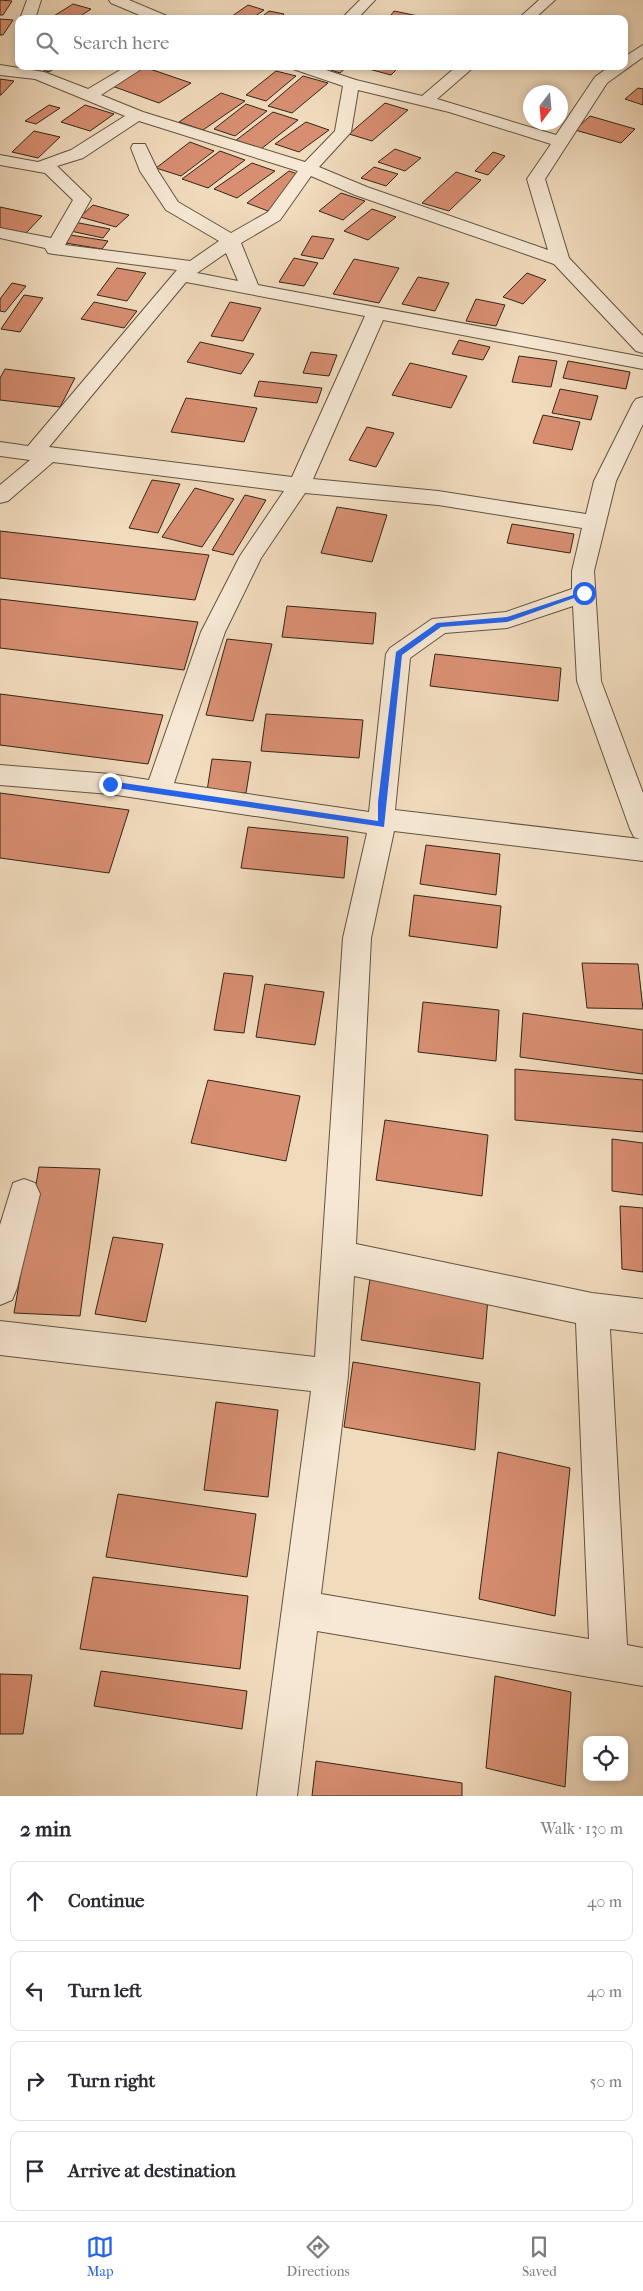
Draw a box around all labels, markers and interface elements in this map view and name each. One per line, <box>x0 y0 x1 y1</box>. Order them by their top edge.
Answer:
search box <box>15 15 628 70</box>
icon: search <box>33 29 61 57</box>
text: Search here <box>73 32 169 54</box>
north arrow <box>523 85 568 130</box>
route start <box>573 582 596 605</box>
route end <box>99 773 122 796</box>
map controls <box>583 1736 628 1781</box>
button: locate <box>583 1736 628 1781</box>
text: 2 min <box>20 1817 71 1841</box>
text: Walk · 130 m <box>540 1819 623 1838</box>
icon: ahead <box>21 1887 49 1915</box>
text: Continue <box>68 1890 144 1912</box>
text: 40 m <box>587 1892 622 1911</box>
icon: left <box>21 1977 49 2005</box>
text: Turn left <box>68 1980 142 2002</box>
text: 40 m <box>587 1982 622 2001</box>
icon: right <box>21 2067 49 2095</box>
text: Turn right <box>68 2070 155 2092</box>
text: 50 m <box>590 2072 622 2091</box>
icon: arrive <box>21 2157 49 2185</box>
text: Arrive at destination <box>68 2160 236 2182</box>
tab: Map <box>86 2233 114 2280</box>
tab: Directions <box>287 2233 350 2280</box>
tab: Saved <box>522 2233 557 2280</box>

